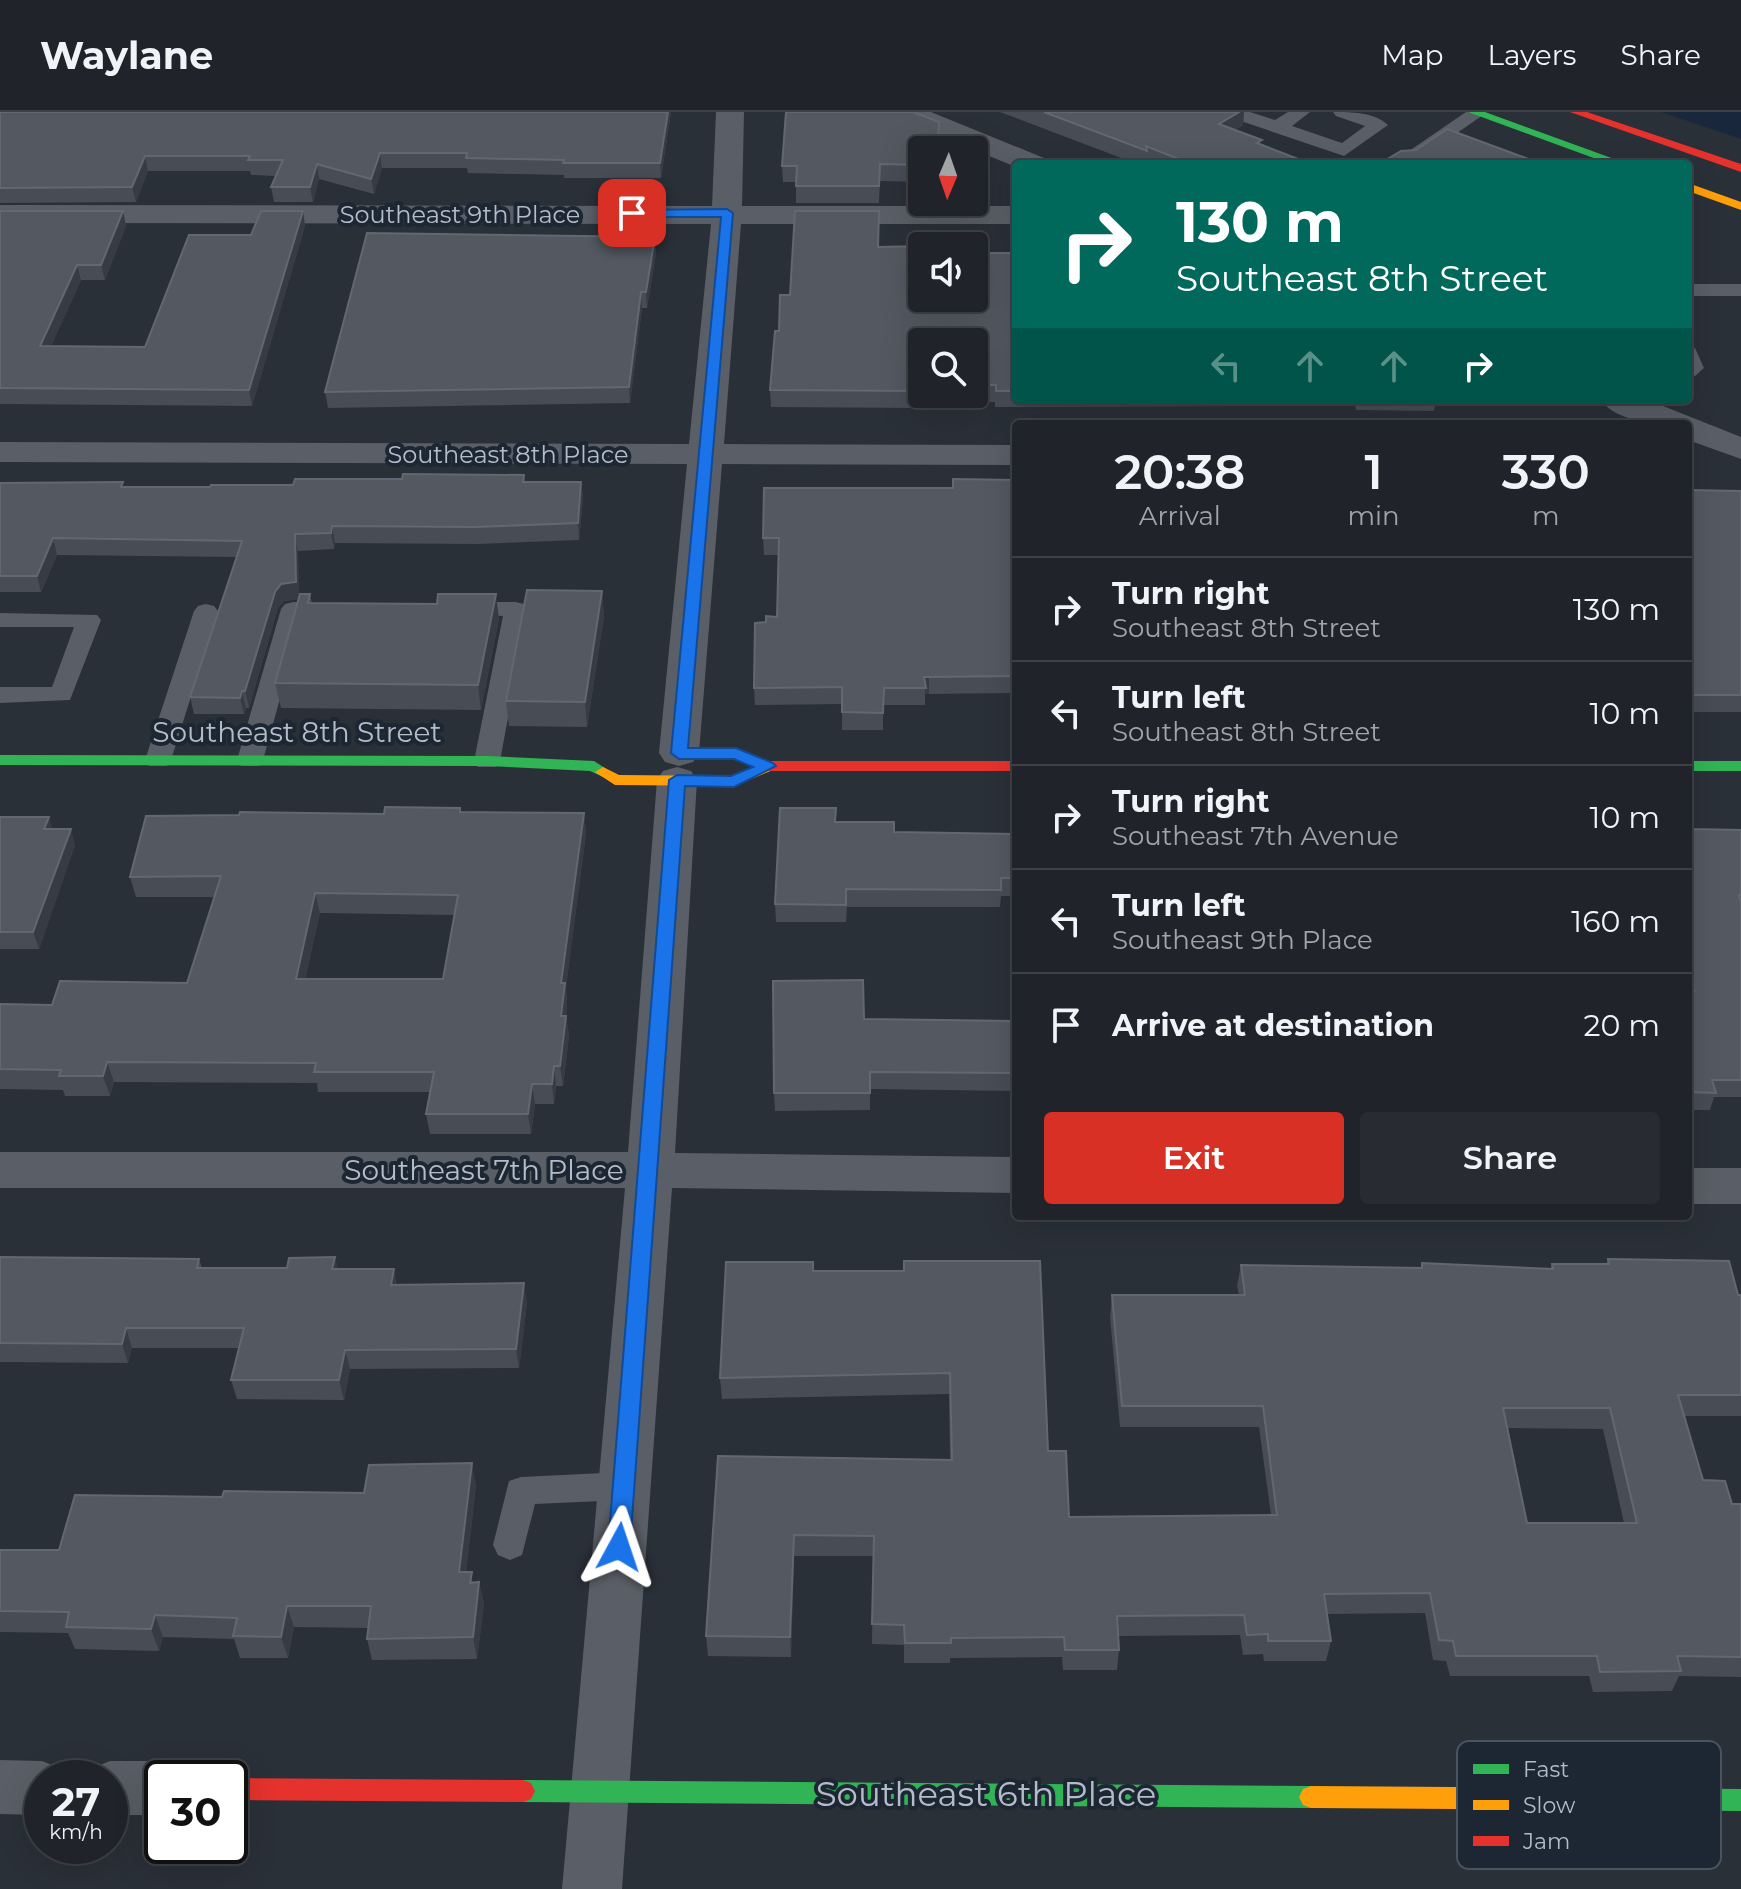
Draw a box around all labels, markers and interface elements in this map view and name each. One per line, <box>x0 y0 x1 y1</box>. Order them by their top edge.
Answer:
text: Waylane <box>40 32 213 79</box>
text: Map <box>1381 38 1444 72</box>
text: Layers <box>1488 38 1577 72</box>
text: Share <box>1621 38 1701 72</box>
north arrow <box>908 136 988 216</box>
map controls <box>908 136 988 408</box>
pin <box>598 179 666 247</box>
text: 130 m <box>1176 188 1344 256</box>
icon: arrive <box>610 191 654 235</box>
icon: right <box>1044 192 1148 296</box>
street label: Southeast 9th Place <box>340 200 580 229</box>
button: sound <box>908 232 988 312</box>
text: Southeast 8th Street <box>1176 256 1548 300</box>
button: search <box>908 328 988 408</box>
icon: left <box>1204 344 1248 388</box>
icon: ahead <box>1288 344 1332 388</box>
icon: ahead <box>1372 344 1416 388</box>
icon: right <box>1456 344 1500 388</box>
street label: Southeast 8th Place <box>387 440 629 469</box>
text: 20:38 <box>1114 443 1245 501</box>
text: 1 <box>1364 443 1383 501</box>
text: 330 <box>1502 443 1590 501</box>
text: Arrival <box>1139 500 1221 532</box>
text: min <box>1348 500 1400 532</box>
text: m <box>1532 500 1560 532</box>
text: Turn right <box>1112 575 1269 612</box>
icon: right <box>1044 587 1088 631</box>
text: 130 m <box>1573 591 1660 628</box>
text: Southeast 8th Street <box>1112 612 1381 644</box>
text: Turn left <box>1112 679 1245 716</box>
icon: left <box>1044 691 1088 735</box>
text: 10 m <box>1590 695 1660 732</box>
street label: Southeast 8th Street <box>152 715 442 749</box>
text: Southeast 8th Street <box>1112 716 1381 748</box>
text: Turn right <box>1112 783 1269 820</box>
icon: right <box>1044 795 1088 839</box>
text: 10 m <box>1590 799 1660 836</box>
text: Southeast 7th Avenue <box>1112 820 1399 852</box>
text: Turn left <box>1112 887 1245 924</box>
icon: left <box>1044 899 1088 943</box>
text: 160 m <box>1571 903 1660 940</box>
text: Southeast 9th Place <box>1112 924 1373 956</box>
icon: arrive <box>1044 1003 1088 1047</box>
text: Arrive at destination <box>1112 1007 1434 1044</box>
text: 20 m <box>1583 1007 1660 1044</box>
button: Exit <box>1044 1112 1344 1204</box>
button: Share <box>1360 1112 1660 1204</box>
street label: Southeast 7th Place <box>344 1153 624 1187</box>
position arrow <box>577 1505 661 1589</box>
legend <box>1457 1741 1721 1869</box>
text: Fast <box>1523 1756 1569 1783</box>
speed limit sign: 30 <box>144 1760 248 1864</box>
street label: Southeast 6th Place <box>816 1773 1156 1815</box>
text: 27 <box>52 1777 100 1826</box>
text: Slow <box>1523 1792 1576 1819</box>
text: km/h <box>49 1820 103 1844</box>
text: Jam <box>1522 1828 1570 1855</box>

